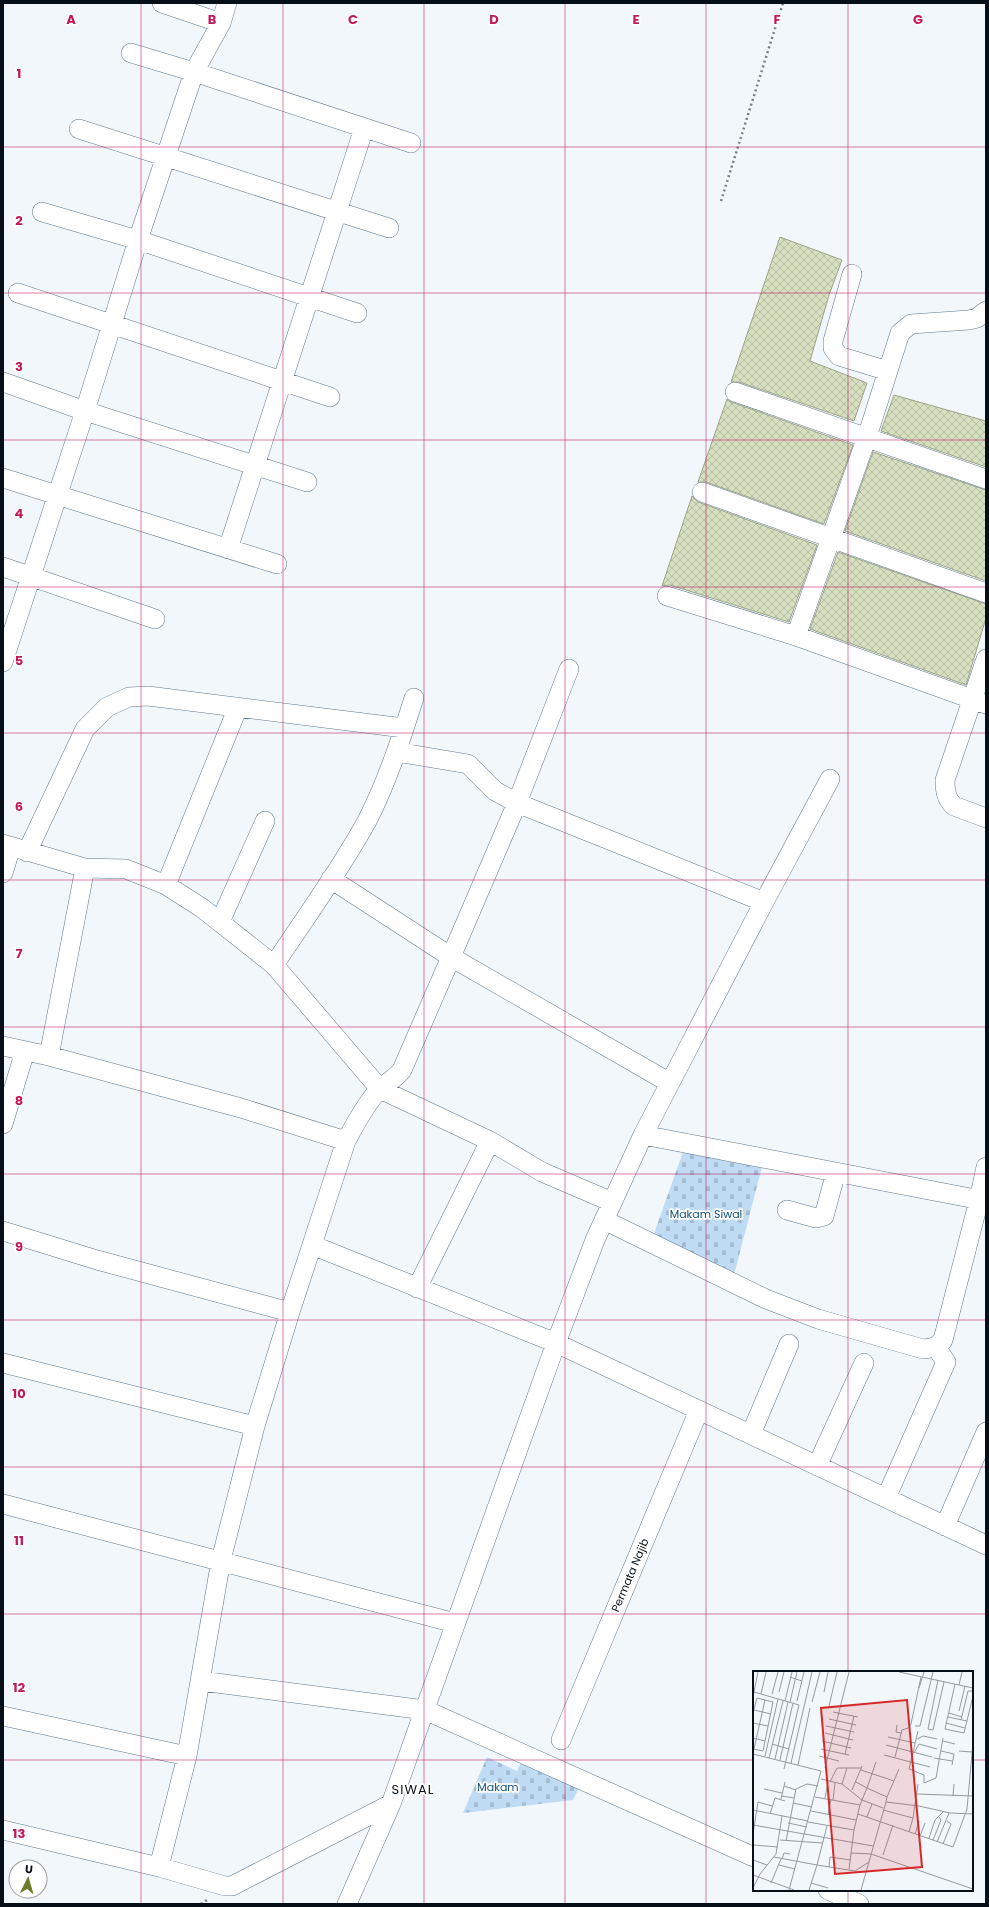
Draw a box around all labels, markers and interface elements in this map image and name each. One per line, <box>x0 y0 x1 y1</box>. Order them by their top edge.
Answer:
text: A <box>66 10 76 29</box>
text: B <box>208 10 217 29</box>
text: C <box>348 10 358 29</box>
text: D <box>489 10 499 29</box>
text: E <box>632 10 640 29</box>
text: F <box>773 10 781 29</box>
text: G <box>913 10 923 29</box>
text: 1 <box>17 64 21 83</box>
text: 2 <box>15 211 23 230</box>
text: 3 <box>15 357 23 376</box>
text: 4 <box>15 504 24 523</box>
text: 5 <box>15 651 23 670</box>
text: 6 <box>15 797 23 816</box>
text: 7 <box>16 944 23 963</box>
text: 8 <box>15 1091 23 1110</box>
park label: Makam Siwal <box>670 1206 742 1222</box>
text: 9 <box>15 1237 23 1256</box>
text: 10 <box>12 1384 26 1403</box>
text: 11 <box>14 1531 24 1550</box>
street label: Permata Najib <box>607 1536 653 1614</box>
inset map <box>753 1671 973 1891</box>
text: 12 <box>13 1678 26 1697</box>
park label: Makam <box>477 1779 519 1795</box>
district label: SIWAL <box>392 1780 434 1799</box>
text: 13 <box>13 1824 26 1843</box>
north arrow <box>8 1859 48 1899</box>
text: U <box>24 1861 34 1877</box>

